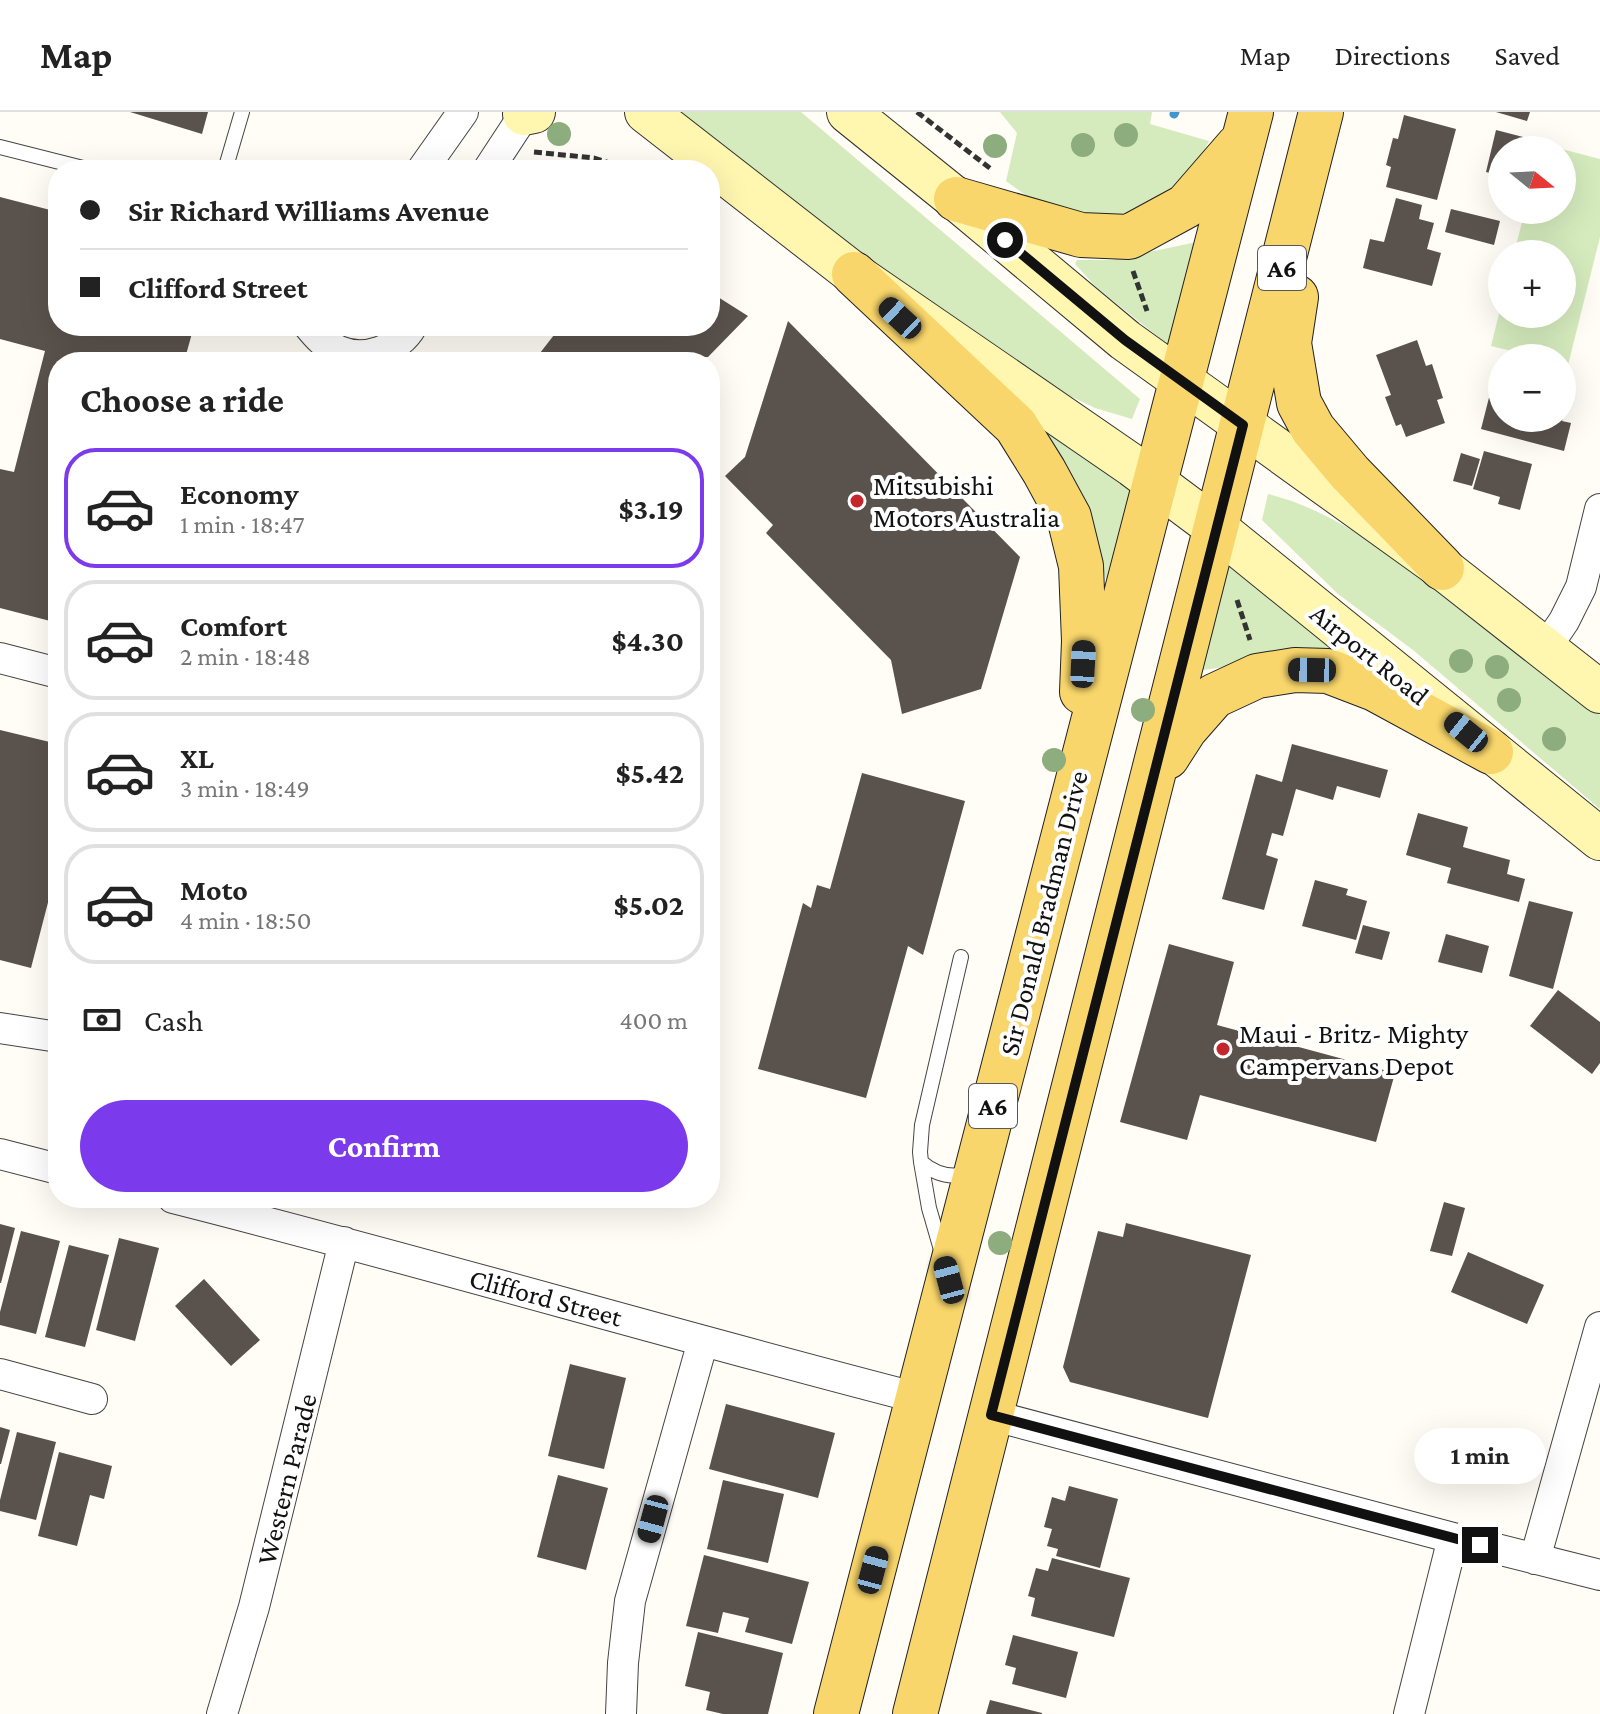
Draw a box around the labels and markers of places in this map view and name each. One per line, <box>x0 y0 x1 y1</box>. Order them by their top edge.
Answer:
place label: Mitsubishi Motors Australia <box>873 470 1060 533</box>
marker: Mitsubishi Motors Australia <box>848 492 866 510</box>
place label: Maui - Britz- Mighty Campervans Depot <box>1239 1018 1469 1081</box>
marker: Maui - Britz- Mighty Campervans Depot <box>1214 1040 1232 1058</box>

